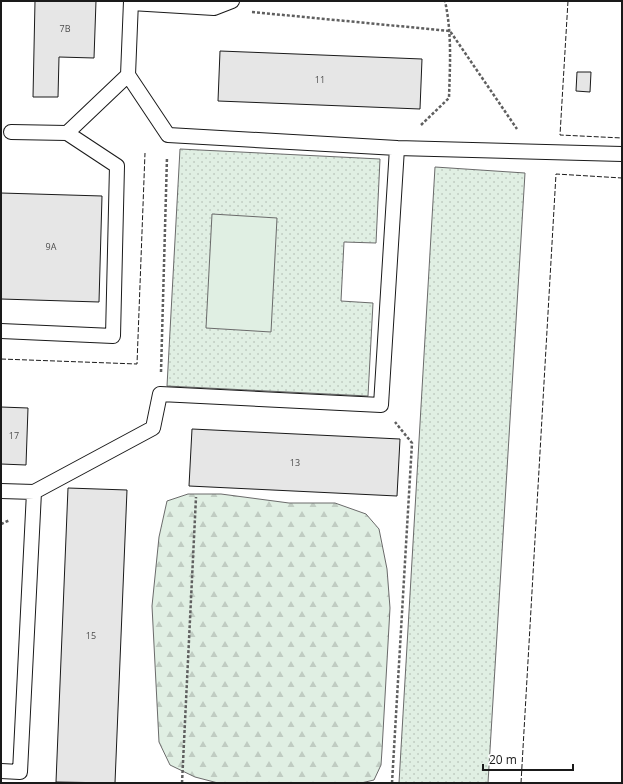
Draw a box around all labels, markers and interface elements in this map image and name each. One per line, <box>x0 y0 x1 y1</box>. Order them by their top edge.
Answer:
house number: 7В <box>60 22 71 35</box>
house number: 11 <box>315 73 325 86</box>
house number: 9А <box>46 240 57 253</box>
house number: 17 <box>9 429 19 442</box>
house number: 13 <box>290 456 300 469</box>
house number: 15 <box>86 629 96 642</box>
scale bar <box>483 746 573 772</box>
text: 20 m <box>489 751 517 768</box>

